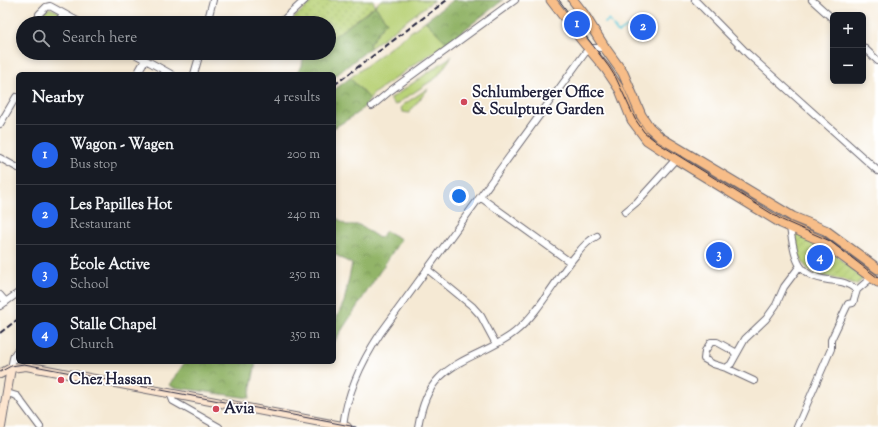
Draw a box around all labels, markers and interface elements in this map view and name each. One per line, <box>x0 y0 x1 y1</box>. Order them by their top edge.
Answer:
pin: 1 <box>564 9 590 39</box>
pin: 2 <box>630 12 656 42</box>
map controls <box>830 12 866 84</box>
button: + <box>830 12 866 48</box>
search box <box>16 16 336 60</box>
icon: search <box>30 27 52 49</box>
text: Search here <box>62 28 137 49</box>
button: − <box>830 48 866 84</box>
place label: Schlumberger Office & Sculpture Garden <box>472 83 605 121</box>
text: Nearby <box>32 86 84 110</box>
text: 4 results <box>274 89 320 107</box>
marker: Schlumberger Office & Sculpture Garden <box>459 97 469 107</box>
text: Wagon - Wagen <box>70 135 174 156</box>
text: 1 <box>43 146 47 164</box>
text: 200 m <box>287 146 320 164</box>
text: Bus stop <box>70 156 117 174</box>
your location <box>449 186 469 206</box>
text: Les Papilles Hot <box>70 195 172 216</box>
text: 2 <box>42 206 48 224</box>
text: 240 m <box>287 206 320 224</box>
text: Restaurant <box>70 216 131 234</box>
pin: 3 <box>706 240 732 270</box>
pin: 4 <box>807 243 833 273</box>
text: École Active <box>70 255 150 276</box>
text: 3 <box>42 266 48 284</box>
text: 250 m <box>289 266 320 284</box>
text: School <box>70 276 109 294</box>
text: Stalle Chapel <box>70 315 157 336</box>
text: 4 <box>42 326 48 344</box>
text: 350 m <box>290 326 320 344</box>
text: Church <box>70 336 114 354</box>
place label: Chez Hassan <box>69 370 152 391</box>
marker: Chez Hassan <box>56 375 66 385</box>
place label: Avia <box>224 399 254 420</box>
marker: Avia <box>211 404 221 414</box>

